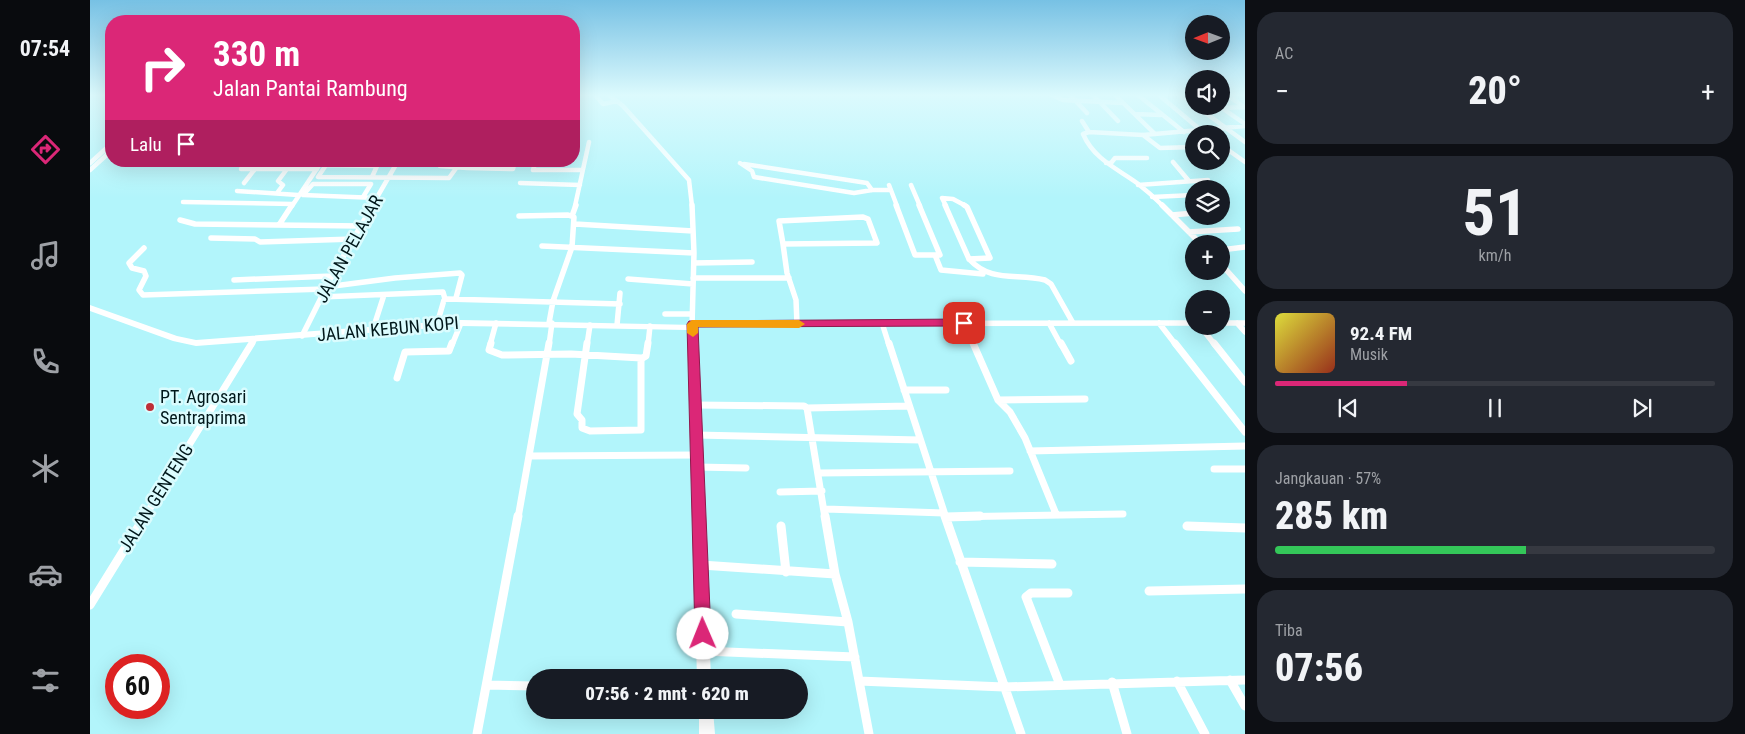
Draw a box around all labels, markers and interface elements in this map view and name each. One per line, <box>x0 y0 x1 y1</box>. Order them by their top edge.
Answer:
north arrow <box>1185 15 1230 60</box>
map controls <box>1185 15 1230 335</box>
text: 330 m <box>213 34 300 75</box>
icon: right <box>130 35 195 100</box>
text: 07:54 <box>20 36 70 61</box>
text: AC <box>1275 44 1293 63</box>
text: 20° <box>1468 69 1522 113</box>
button: sound <box>1185 70 1230 115</box>
text: − <box>1275 75 1289 108</box>
text: + <box>1701 75 1715 108</box>
text: Jalan Pantai Rambung <box>213 76 408 101</box>
button: search <box>1185 125 1230 170</box>
icon: arrive <box>172 130 200 158</box>
icon: directions <box>28 132 63 167</box>
text: Lalu <box>130 133 162 156</box>
text: 51 <box>1462 175 1528 251</box>
button: layers <box>1185 180 1230 225</box>
street label: JALAN PELAJAR <box>310 191 387 306</box>
button: + <box>1185 235 1230 280</box>
icon: music <box>28 238 63 273</box>
text: km/h <box>1479 246 1511 265</box>
button: − <box>1185 290 1230 335</box>
pin <box>943 302 985 344</box>
icon: arrive <box>950 309 978 337</box>
street label: JALAN KEBUN KOPI <box>316 312 460 345</box>
text: 92.4 FM <box>1350 322 1412 345</box>
icon: phone <box>28 344 63 379</box>
text: Musik <box>1350 345 1388 364</box>
place label: PT. Agrosari Sentraprima <box>160 386 246 428</box>
icon: previous <box>1334 394 1362 422</box>
icon: pause <box>1481 394 1509 422</box>
icon: next <box>1628 394 1656 422</box>
marker: PT. Agrosari Sentraprima <box>144 401 156 413</box>
street label: JALAN GENTENG <box>114 440 197 556</box>
icon: climate <box>28 451 63 486</box>
text: Jangkauan · 57% <box>1275 469 1381 488</box>
text: 285 km <box>1275 494 1388 538</box>
icon: car <box>28 557 63 592</box>
position arrow <box>676 607 728 659</box>
text: Tiba <box>1275 621 1303 640</box>
text: 07:56 <box>1275 646 1363 690</box>
speed limit sign: 60 <box>105 654 170 719</box>
icon: filters <box>28 663 63 698</box>
text: 07:56 · 2 mnt · 620 m <box>585 682 749 705</box>

